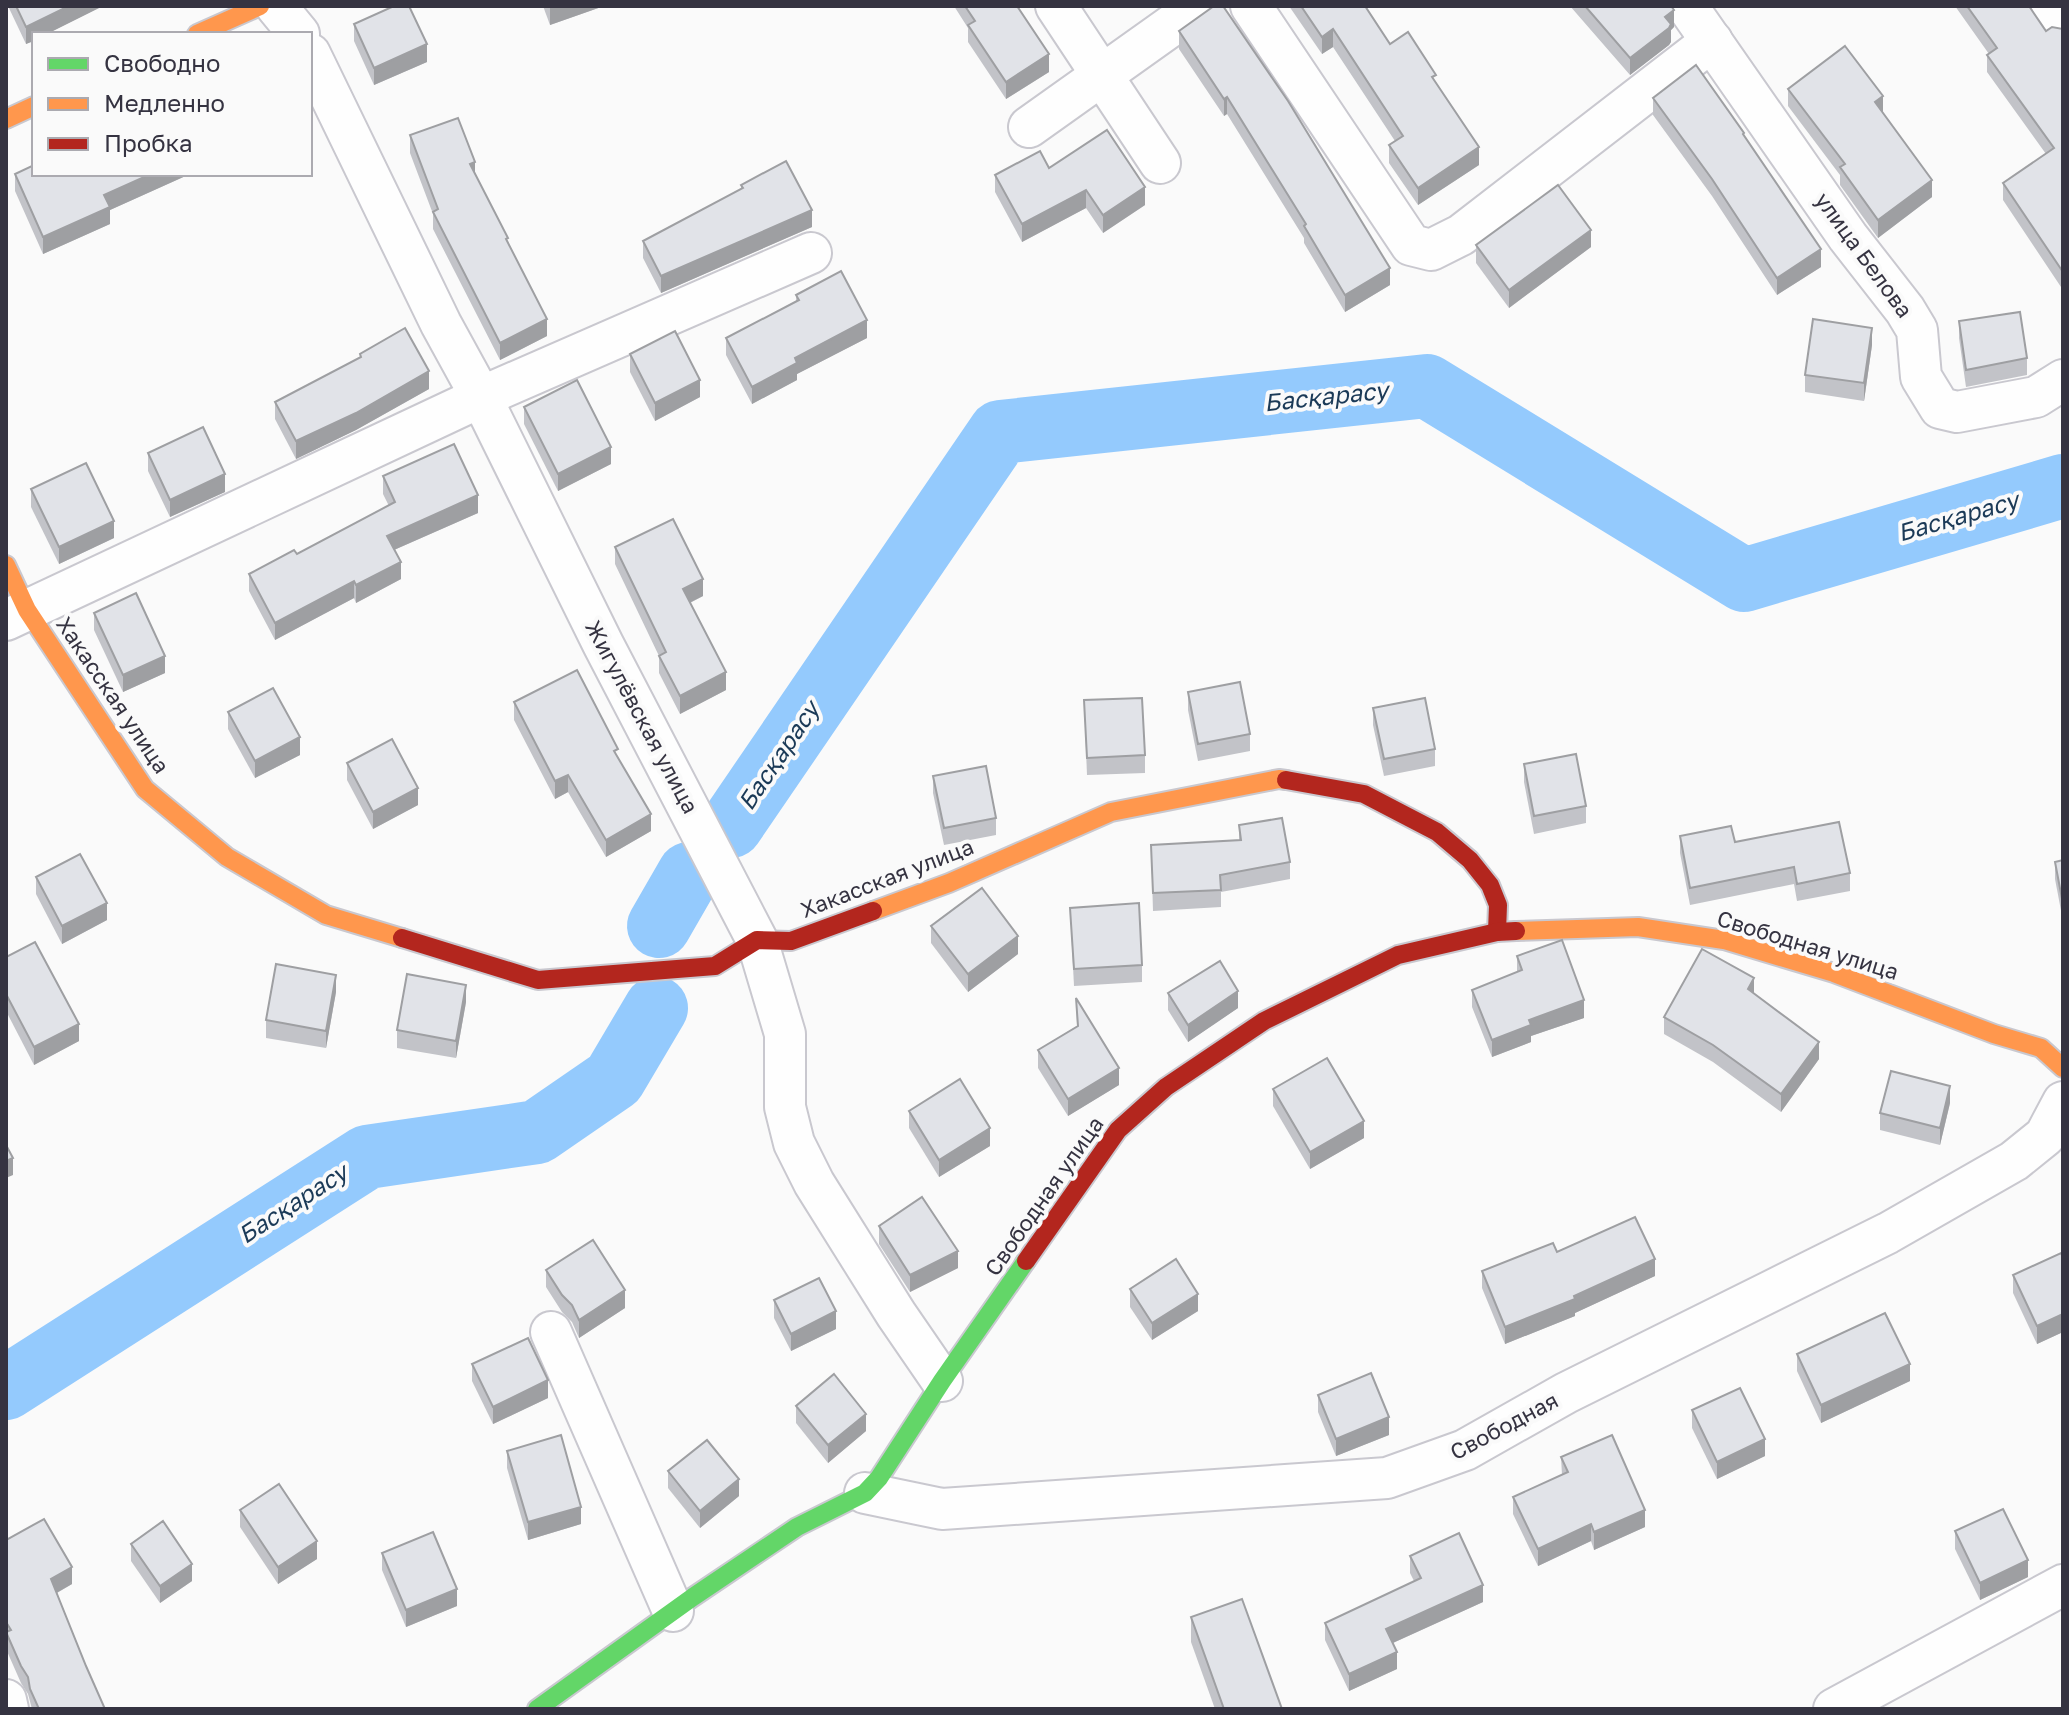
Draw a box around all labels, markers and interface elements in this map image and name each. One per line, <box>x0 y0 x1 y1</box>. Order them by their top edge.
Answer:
legend <box>32 32 312 176</box>
text: Свободно <box>104 48 220 77</box>
text: Медленно <box>104 88 225 117</box>
text: Пробка <box>104 128 193 157</box>
street label: улица Белова <box>1810 187 1919 323</box>
water label: Басқарасу <box>1263 374 1393 417</box>
water label: Басқарасу <box>1894 484 2025 548</box>
street label: Хакасская улица <box>51 611 176 778</box>
street label: Жигулёвская улица <box>580 616 705 818</box>
water label: Басқарасу <box>731 693 827 815</box>
street label: Хакасская улица <box>797 832 977 923</box>
street label: Свободная улица <box>1714 904 1902 985</box>
street label: Свободная улица <box>979 1111 1109 1281</box>
water label: Басқарасу <box>232 1155 356 1250</box>
street label: Свободная <box>1445 1386 1562 1465</box>

